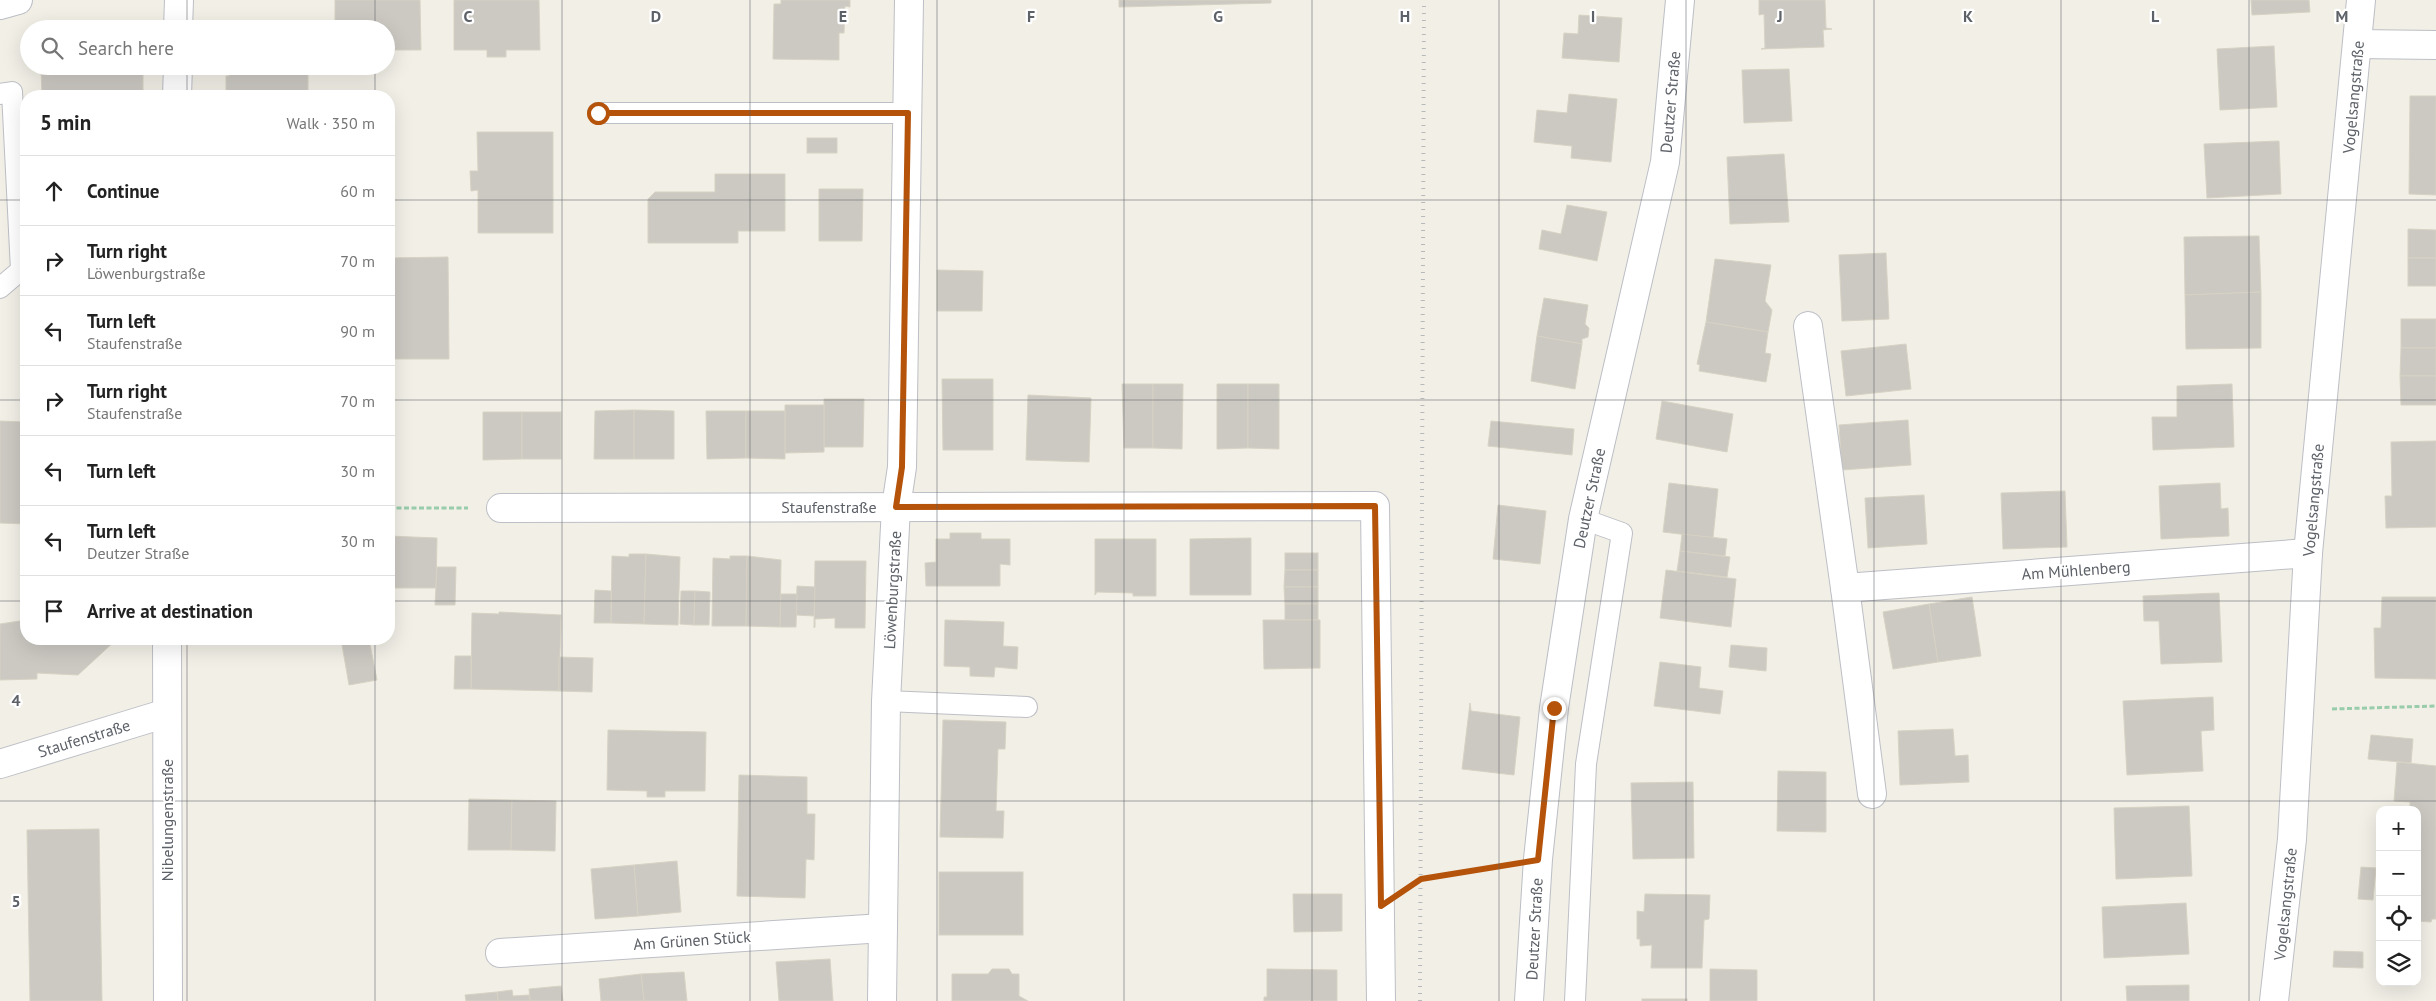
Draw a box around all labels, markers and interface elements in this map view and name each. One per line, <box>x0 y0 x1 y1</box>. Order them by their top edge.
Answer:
text: C <box>464 6 473 26</box>
text: D <box>651 6 661 26</box>
text: E <box>839 6 847 26</box>
text: F <box>1027 6 1035 26</box>
text: G <box>1213 6 1223 26</box>
text: H <box>1400 6 1410 26</box>
text: I <box>1591 6 1595 26</box>
text: J <box>1776 6 1783 26</box>
text: K <box>1963 6 1973 26</box>
text: L <box>2151 6 2160 26</box>
text: M <box>2336 6 2348 26</box>
search box <box>20 20 395 75</box>
icon: search <box>38 34 66 62</box>
text: Search here <box>78 36 174 60</box>
street label: Vogelsangstraße <box>2338 40 2368 155</box>
street label: Deutzer Straße <box>1656 50 1684 154</box>
route start <box>587 102 610 125</box>
text: 5 min <box>40 109 91 136</box>
text: Walk · 350 m <box>286 113 375 133</box>
icon: ahead <box>40 177 68 205</box>
text: Continue <box>87 179 159 203</box>
text: 60 m <box>340 181 375 201</box>
text: Turn right <box>87 239 167 263</box>
icon: right <box>40 247 68 275</box>
text: 70 m <box>340 251 375 271</box>
text: Löwenburgstraße <box>87 263 206 283</box>
text: Turn left <box>87 309 156 333</box>
icon: left <box>40 317 68 345</box>
text: 90 m <box>340 321 375 341</box>
text: Staufenstraße <box>87 333 182 353</box>
text: Turn right <box>87 379 167 403</box>
icon: right <box>40 387 68 415</box>
text: 70 m <box>340 391 375 411</box>
text: Staufenstraße <box>87 403 182 423</box>
street label: Vogelsangstraße <box>2298 443 2328 558</box>
street label: Deutzer Straße <box>1569 446 1609 550</box>
icon: left <box>40 457 68 485</box>
text: Turn left <box>87 459 156 483</box>
text: 30 m <box>340 461 375 481</box>
street label: Staufenstraße <box>781 497 877 517</box>
text: Turn left <box>87 519 156 543</box>
icon: left <box>40 527 68 555</box>
street label: Löwenburgstraße <box>879 530 905 650</box>
text: 30 m <box>340 531 375 551</box>
text: Deutzer Straße <box>87 543 189 563</box>
street label: Am Mühlenberg <box>2021 556 2131 584</box>
icon: arrive <box>40 597 68 625</box>
text: Arrive at destination <box>87 599 253 623</box>
text: 4 <box>11 690 21 710</box>
route end <box>1543 697 1566 720</box>
street label: Staufenstraße <box>35 714 133 762</box>
street label: Nibelungenstraße <box>157 759 177 881</box>
map controls <box>2376 806 2421 986</box>
button: + <box>2376 806 2421 851</box>
street label: Vogelsangstraße <box>2269 847 2301 962</box>
button: − <box>2376 851 2421 896</box>
street label: Deutzer Straße <box>1521 877 1547 981</box>
text: 5 <box>11 891 21 911</box>
button: locate <box>2376 896 2421 941</box>
street label: Am Grünen Stück <box>633 926 752 954</box>
button: layers <box>2376 941 2421 986</box>

